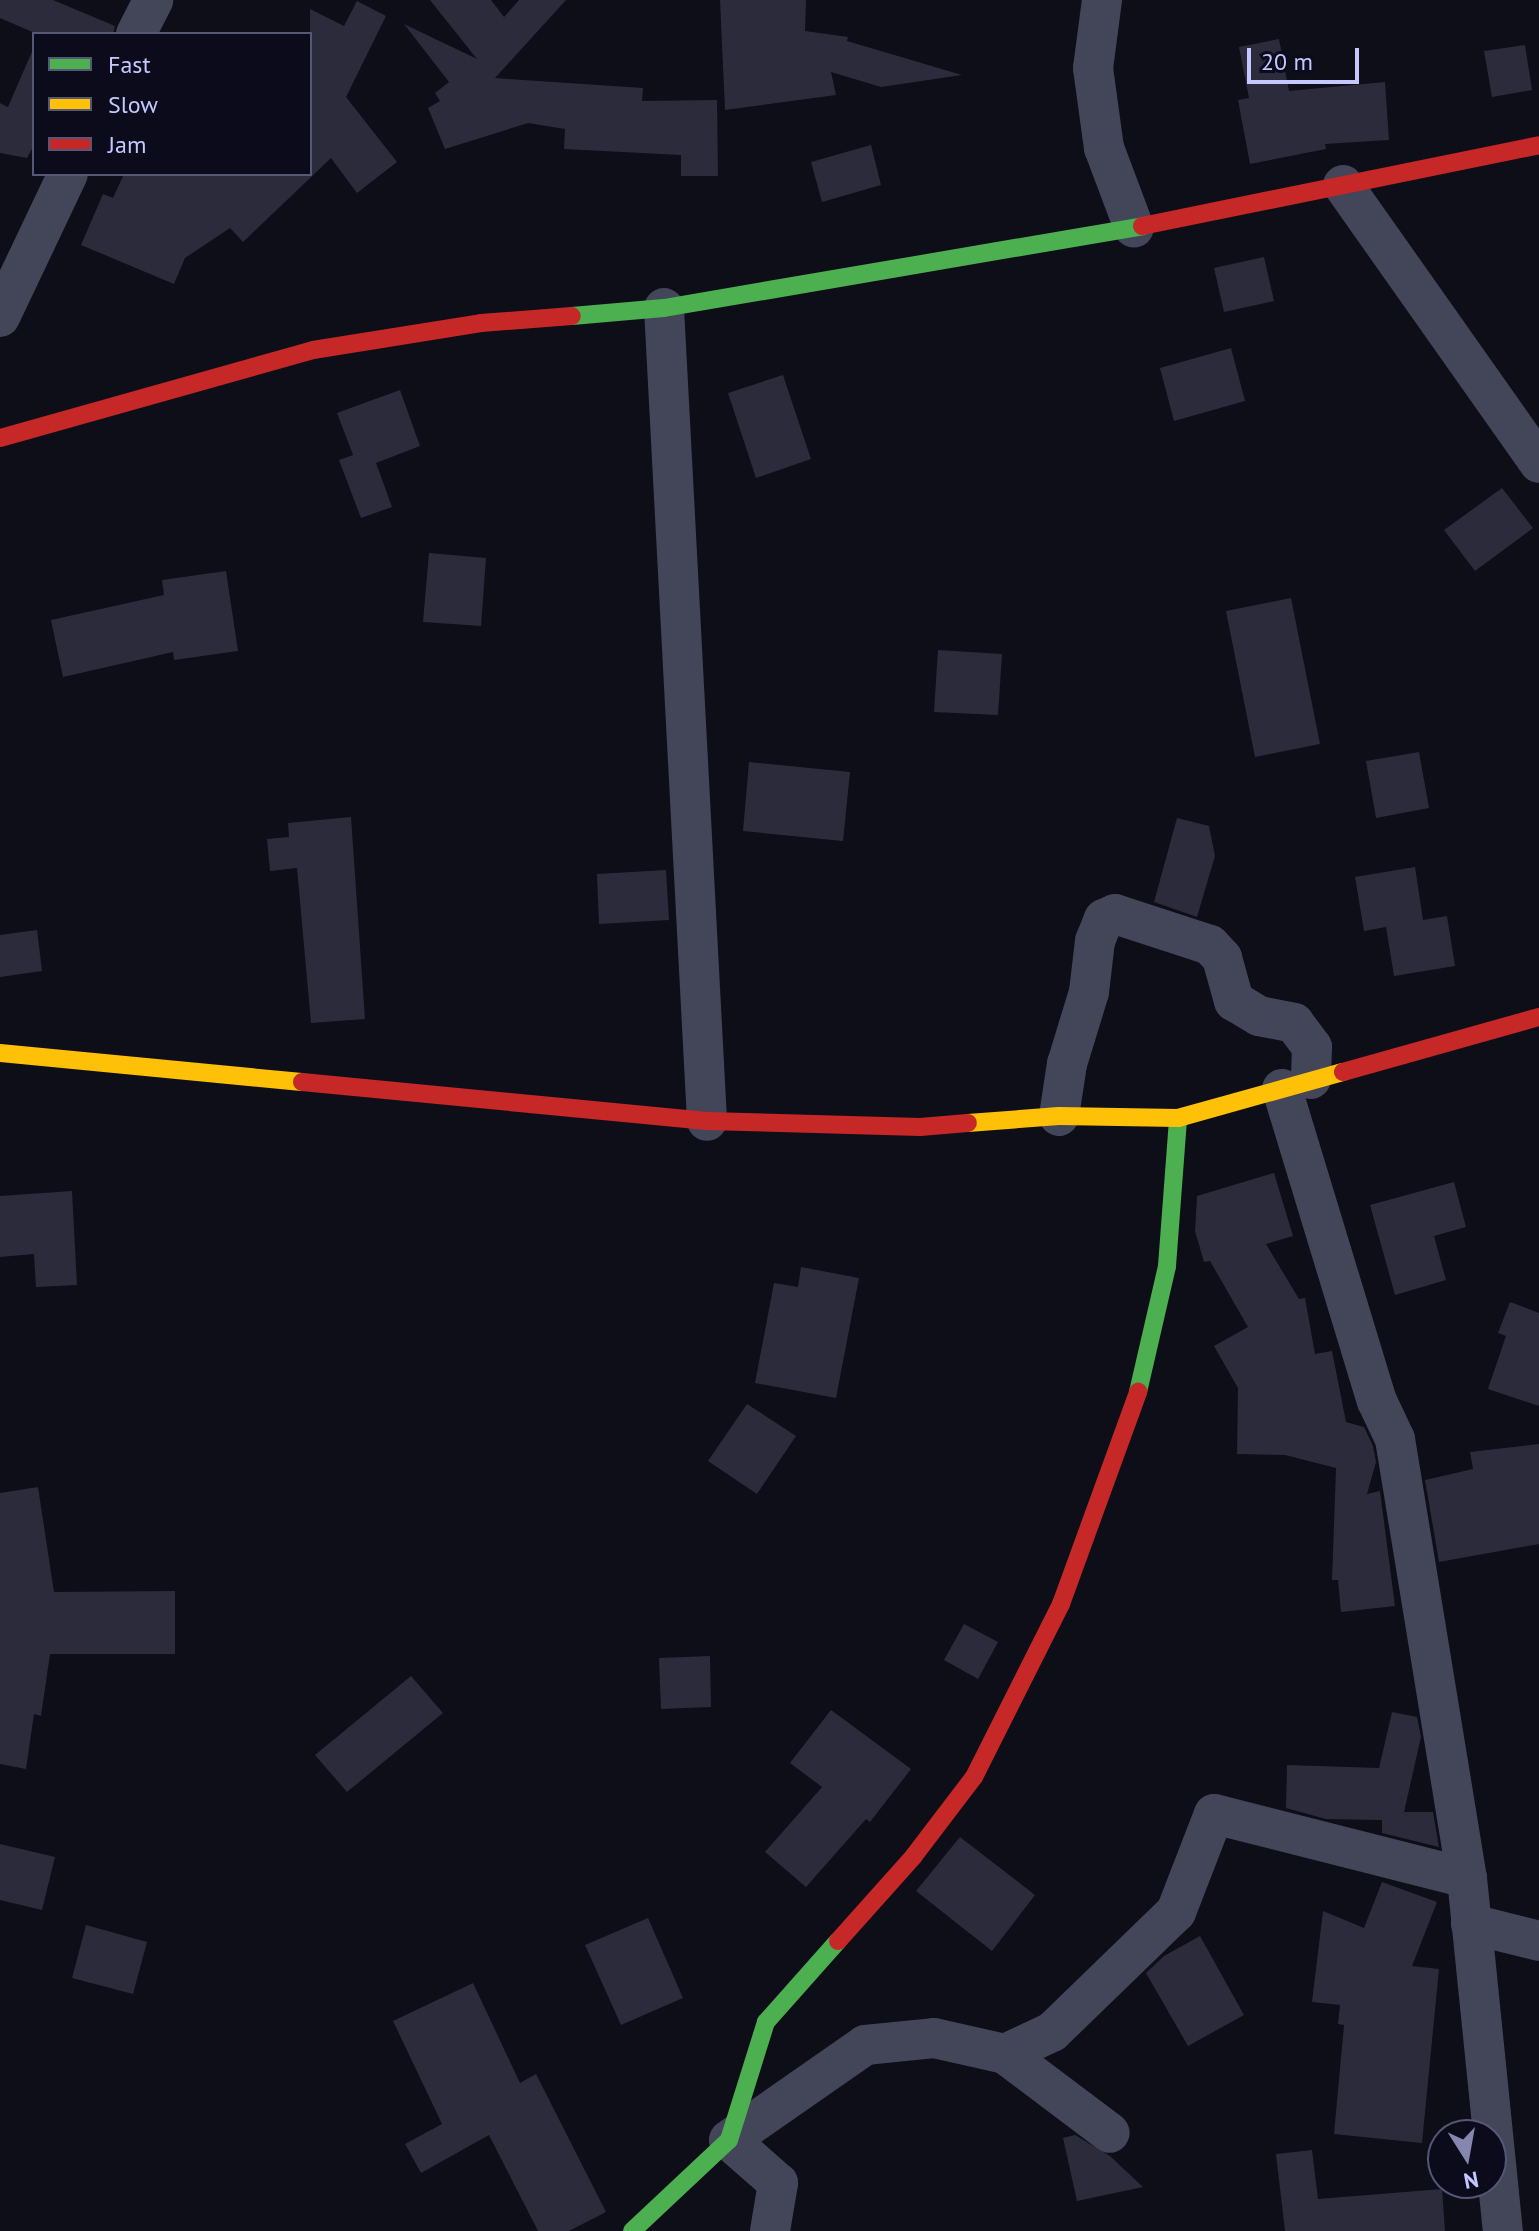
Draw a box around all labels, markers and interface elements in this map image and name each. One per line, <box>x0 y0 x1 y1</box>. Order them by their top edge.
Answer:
legend <box>32 32 312 176</box>
scale bar <box>1251 32 1363 82</box>
text: 20 m <box>1261 46 1313 77</box>
text: Fast <box>108 49 151 80</box>
text: Slow <box>108 89 158 120</box>
text: Jam <box>108 129 146 160</box>
north arrow <box>1427 2119 1507 2199</box>
text: N <box>1461 2165 1481 2196</box>

